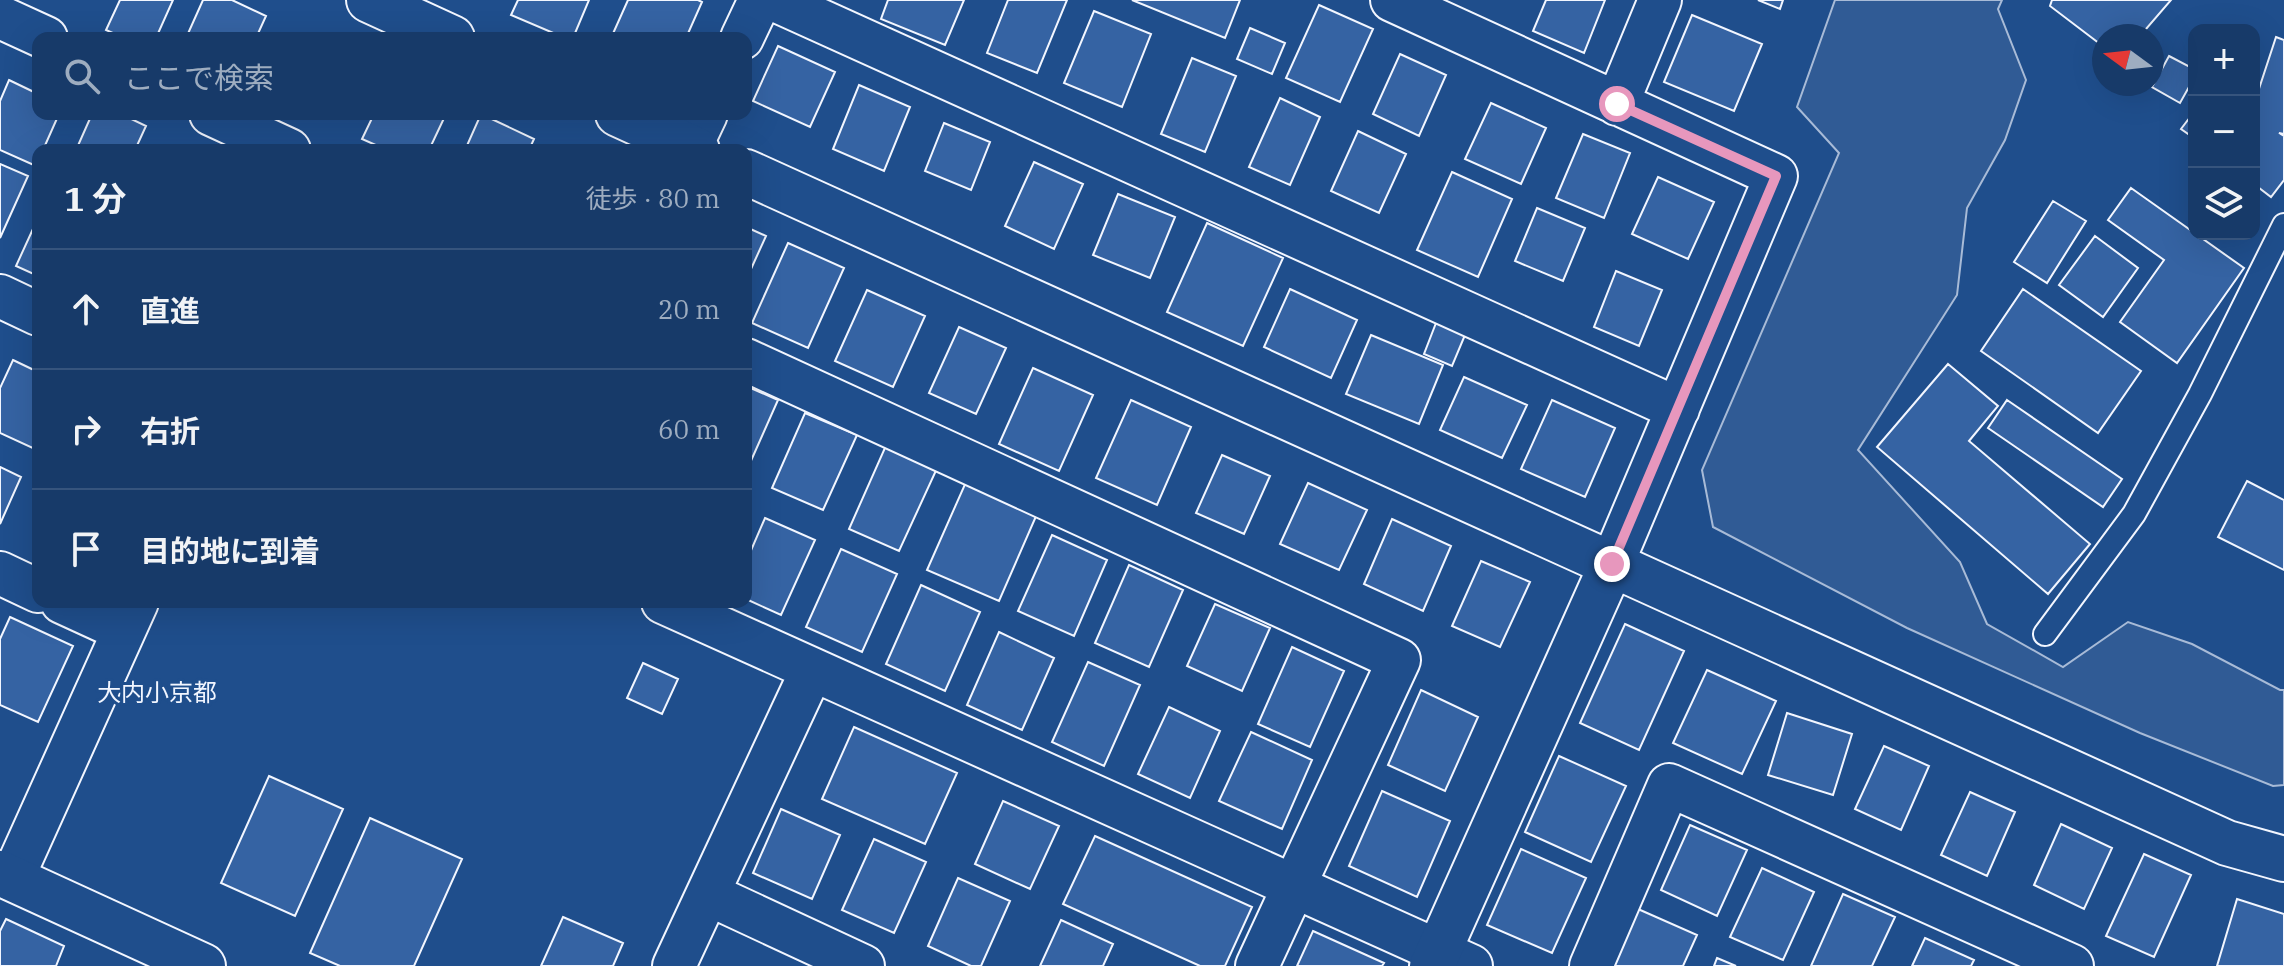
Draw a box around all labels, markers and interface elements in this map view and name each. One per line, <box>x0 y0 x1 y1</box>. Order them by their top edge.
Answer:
north arrow <box>2092 24 2164 96</box>
map controls <box>2188 24 2260 240</box>
button: + <box>2188 24 2260 96</box>
search box <box>32 32 752 120</box>
icon: search <box>60 54 104 98</box>
text: ここで検索 <box>124 58 274 97</box>
route start <box>1599 86 1635 122</box>
button: − <box>2188 96 2260 168</box>
button: layers <box>2188 168 2260 240</box>
text: 1 分 <box>64 176 126 220</box>
text: 徒歩 · 80 m <box>586 181 720 215</box>
icon: ahead <box>64 287 108 331</box>
text: 直進 <box>140 291 200 330</box>
text: 20 m <box>658 292 720 326</box>
icon: right <box>64 407 108 451</box>
text: 右折 <box>140 411 200 450</box>
text: 60 m <box>658 412 720 446</box>
icon: arrive <box>64 527 108 571</box>
text: 目的地に到着 <box>140 531 320 570</box>
route end <box>1594 546 1630 582</box>
district label: 大内小京都 <box>97 676 217 708</box>

